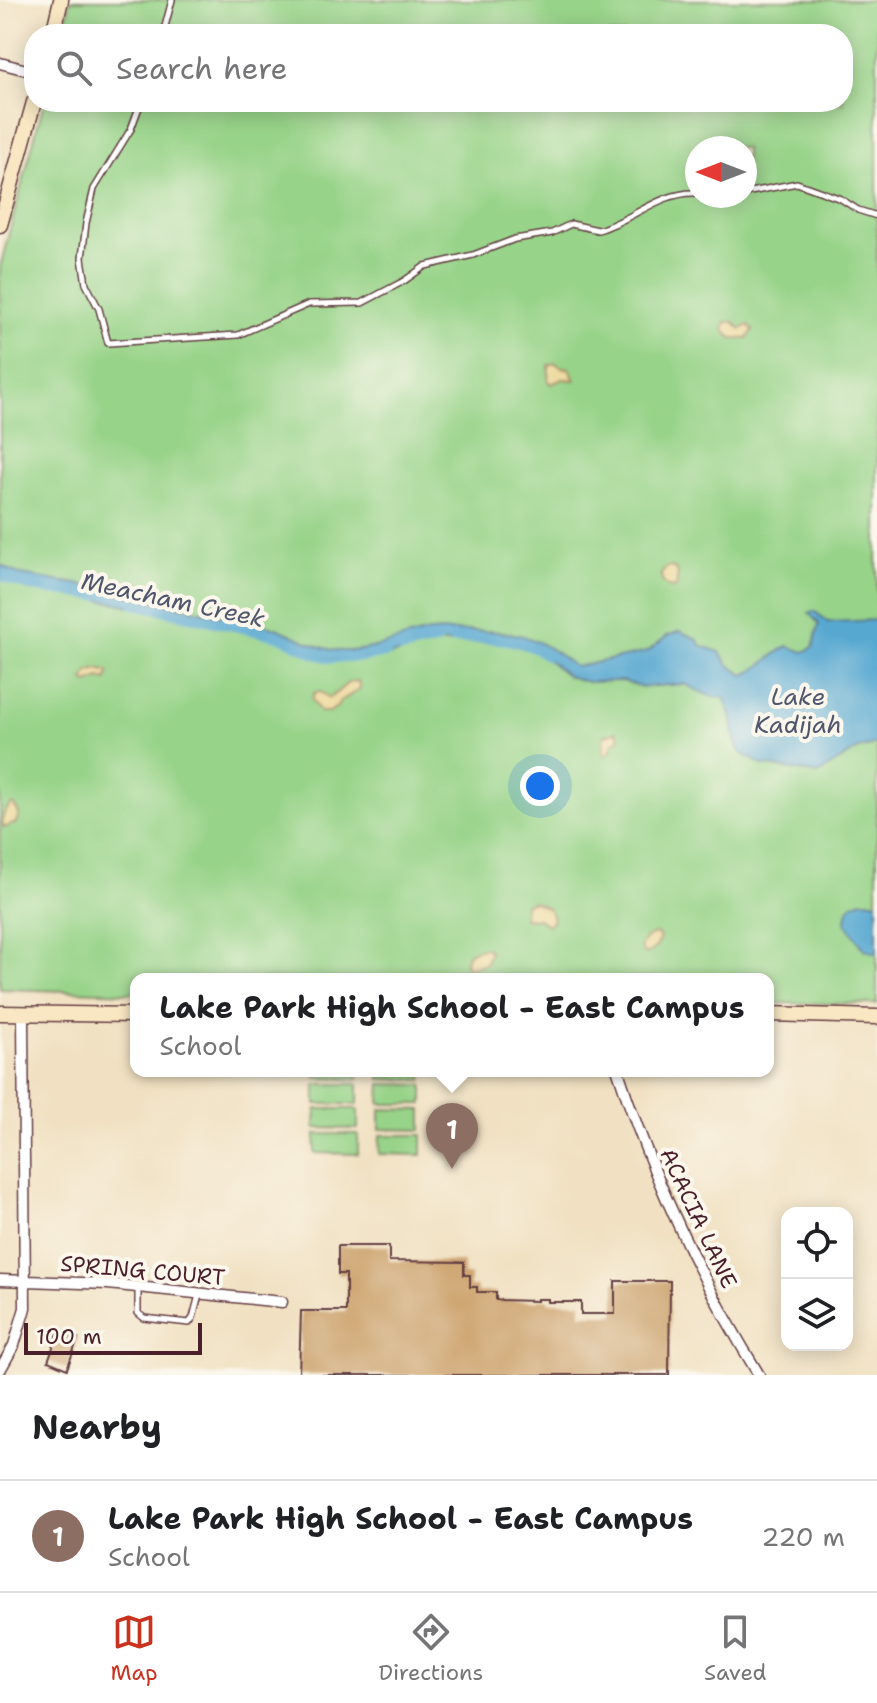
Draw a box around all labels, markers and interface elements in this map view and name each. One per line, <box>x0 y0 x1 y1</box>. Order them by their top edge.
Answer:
search box <box>24 24 853 112</box>
icon: search <box>52 46 96 90</box>
text: Search here <box>116 48 287 89</box>
north arrow <box>685 136 757 208</box>
water label: Meacham Creek <box>78 565 268 635</box>
water label: Lake Kadijah <box>754 681 842 741</box>
your location <box>520 766 560 806</box>
popup <box>130 973 774 1077</box>
text: Lake Park High School - East Campus <box>159 987 745 1028</box>
text: School <box>159 1028 241 1063</box>
pin: 1 <box>426 1103 478 1169</box>
street label: ACACIA LANE <box>653 1144 744 1293</box>
map controls <box>781 1207 853 1351</box>
button: locate <box>781 1207 853 1279</box>
street label: SPRING COURT <box>60 1249 227 1292</box>
button: layers <box>781 1279 853 1351</box>
scale bar <box>24 1319 202 1355</box>
text: 100 m <box>36 1322 102 1351</box>
text: Nearby <box>32 1404 162 1450</box>
text: Lake Park High School - East Campus <box>108 1498 693 1539</box>
text: 1 <box>52 1519 64 1554</box>
text: 220 m <box>761 1519 845 1554</box>
text: School <box>108 1539 190 1574</box>
tab: Map <box>110 1610 158 1687</box>
tab: Directions <box>378 1610 483 1687</box>
tab: Saved <box>704 1610 767 1687</box>

